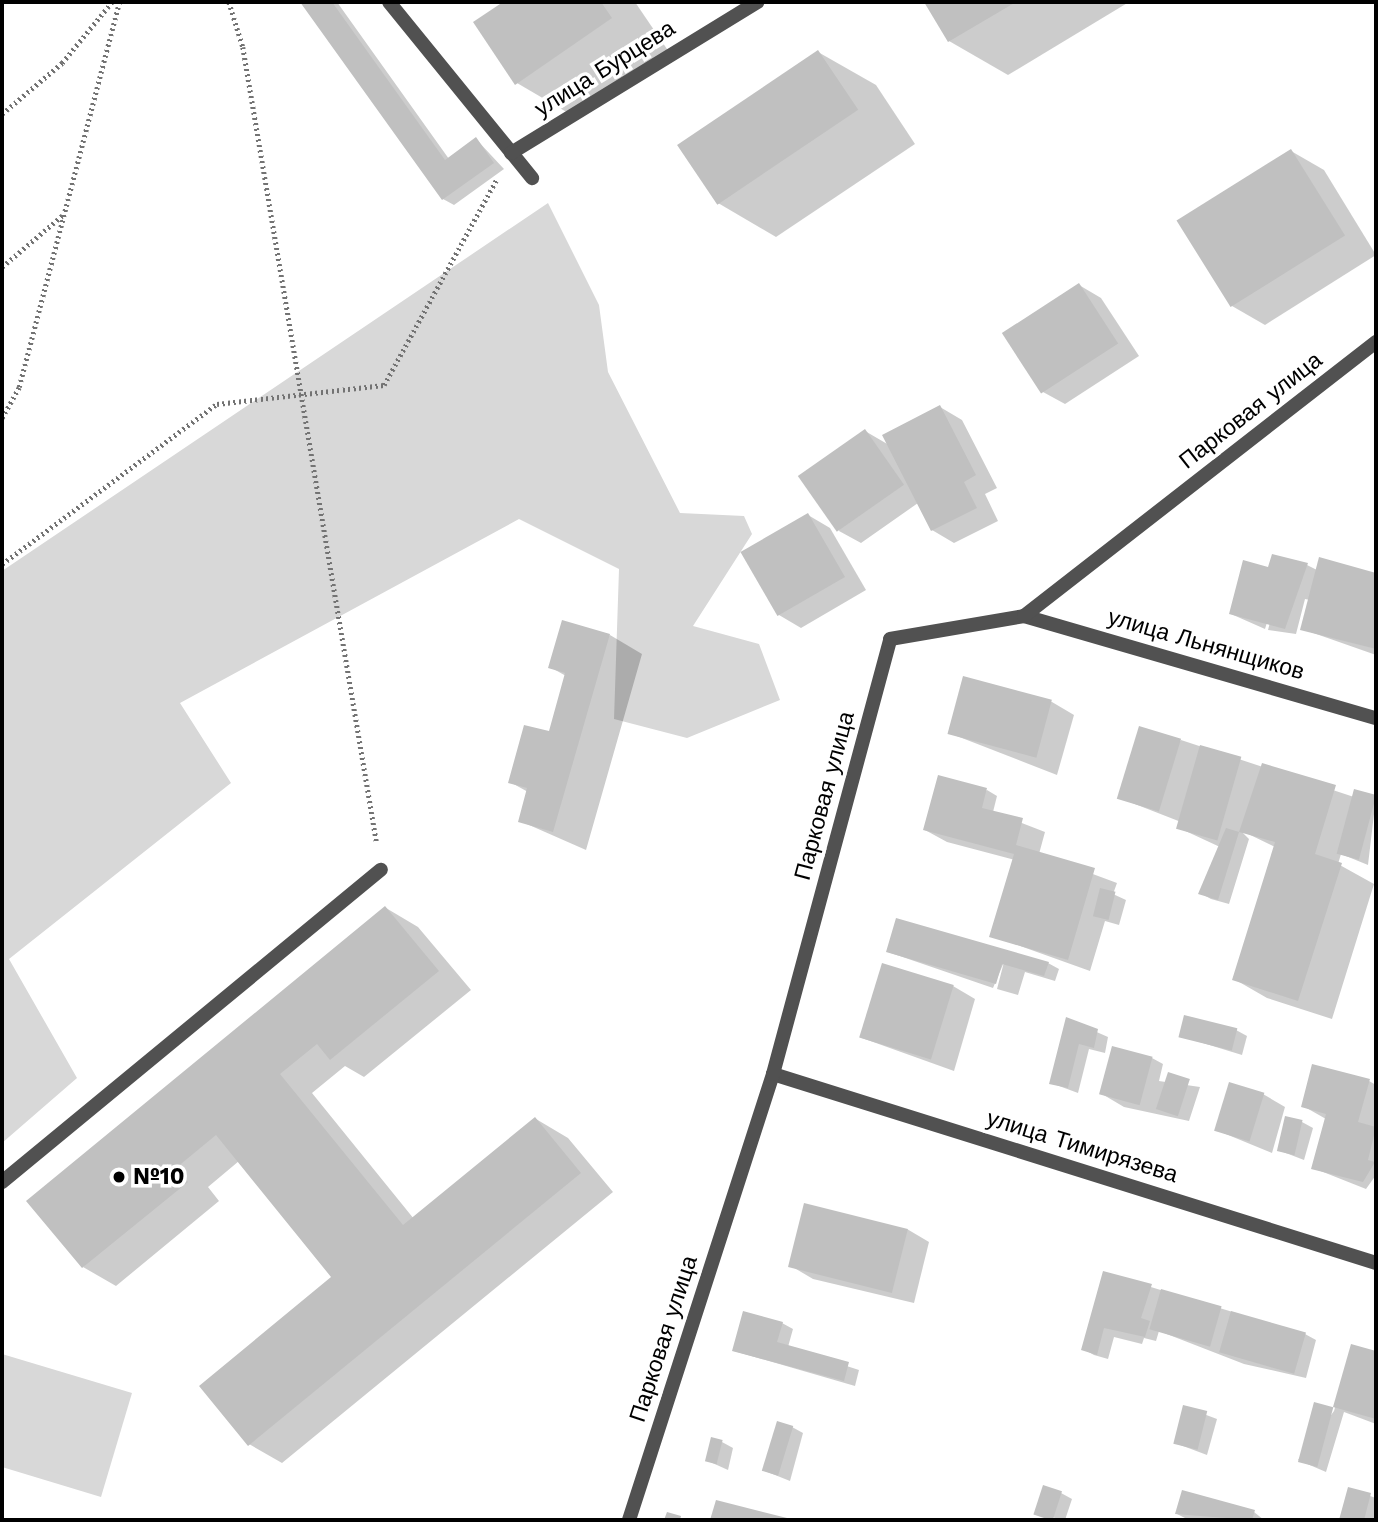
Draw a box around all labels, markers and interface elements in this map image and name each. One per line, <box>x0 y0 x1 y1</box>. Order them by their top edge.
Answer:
street label: улица Бурцева <box>530 15 680 123</box>
street label: Парковая улица <box>1174 347 1328 475</box>
street label: улица Льнянщиков <box>1105 604 1307 686</box>
street label: Парковая улица <box>789 709 861 883</box>
street label: улица Тимирязева <box>983 1105 1181 1189</box>
place label: №10 <box>133 1163 184 1191</box>
marker: №10 <box>111 1169 127 1185</box>
street label: Парковая улица <box>624 1252 704 1426</box>

